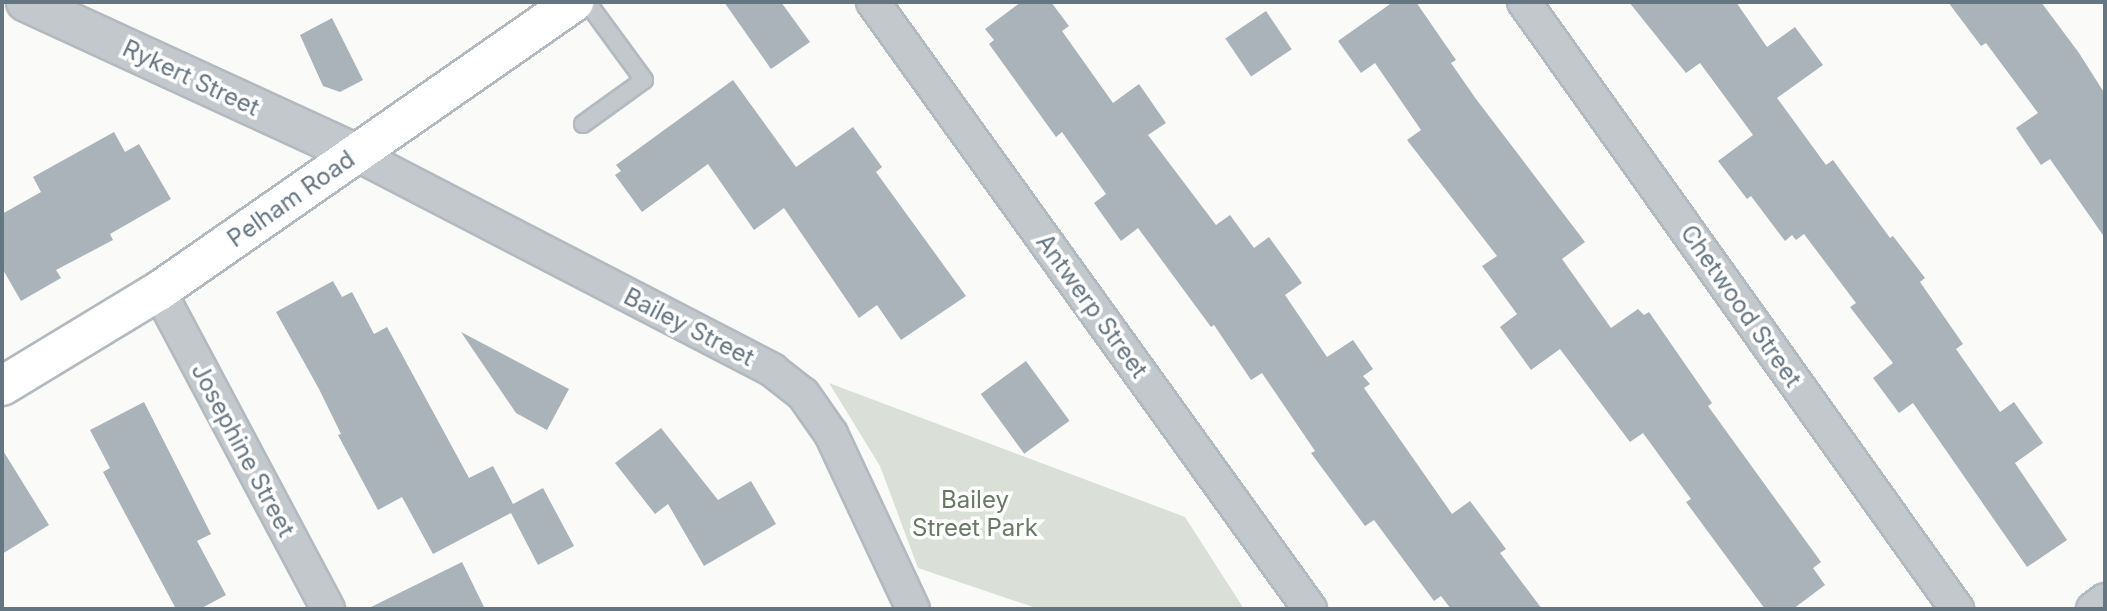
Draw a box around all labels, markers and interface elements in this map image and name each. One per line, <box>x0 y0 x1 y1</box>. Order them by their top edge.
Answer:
street label: Rykert Street <box>118 34 264 122</box>
street label: Pelham Road <box>222 145 360 253</box>
street label: Chetwood Street <box>1674 219 1808 393</box>
street label: Antwerp Street <box>1030 228 1154 384</box>
street label: Bailey Street <box>619 282 759 372</box>
street label: Josephine Street <box>185 358 301 542</box>
park label: Bailey Street Park <box>912 486 1038 542</box>

